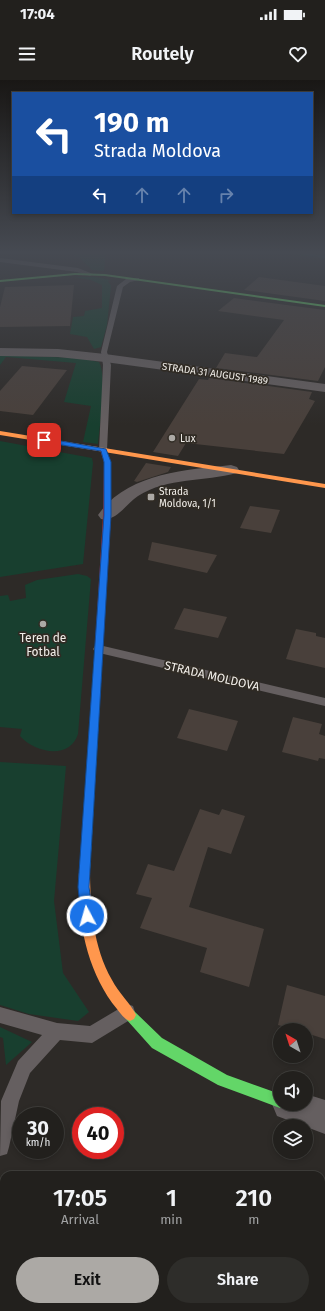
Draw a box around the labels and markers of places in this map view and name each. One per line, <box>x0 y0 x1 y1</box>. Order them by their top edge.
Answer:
pin <box>27 423 61 457</box>
marker: Lux <box>167 433 177 443</box>
place label: Lux <box>180 433 196 445</box>
place label: Strada Moldova, 1/1 <box>159 486 216 510</box>
marker: Strada Moldova, 1/1 <box>146 492 156 502</box>
marker: Teren de Fotbal <box>38 619 48 629</box>
place label: Teren de Fotbal <box>20 631 66 659</box>

